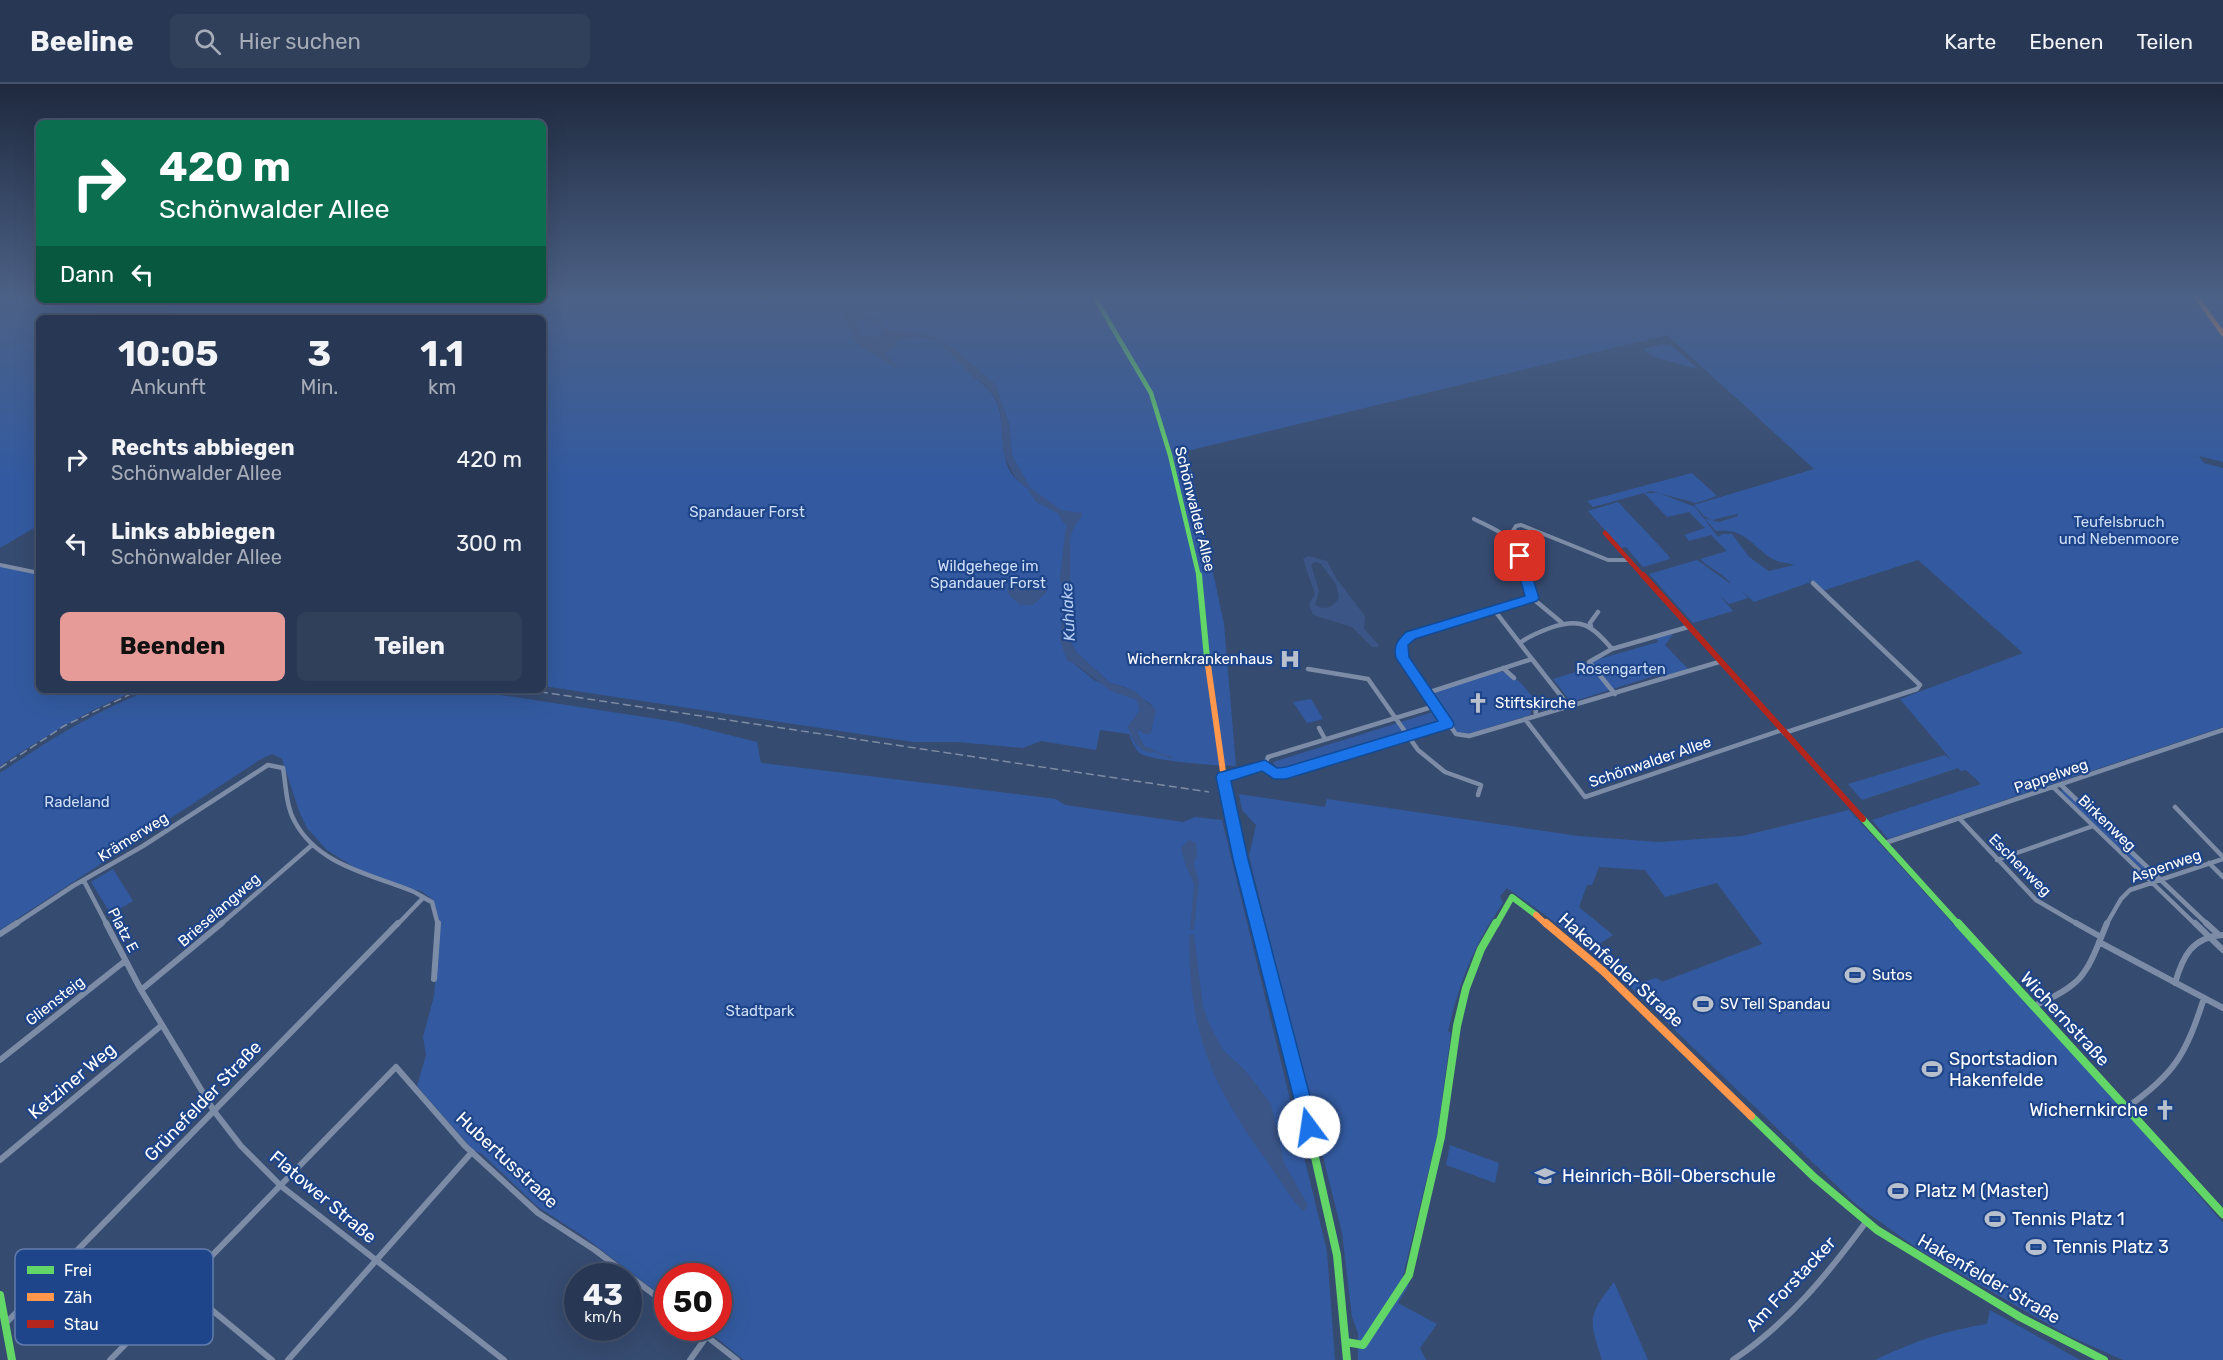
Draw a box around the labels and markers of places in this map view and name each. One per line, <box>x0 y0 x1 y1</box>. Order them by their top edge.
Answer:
pin <box>1494 530 1545 581</box>
hospital icon: Wichernkrankenhaus <box>1278 647 1302 671</box>
place label: Wichernkrankenhaus <box>1127 650 1273 668</box>
church icon: Stiftskirche <box>1466 691 1490 715</box>
place label: Stiftskirche <box>1495 694 1576 712</box>
sports icon: Sutos <box>1843 963 1867 987</box>
place label: Sutos <box>1872 966 1913 984</box>
sports icon: SV Tell Spandau <box>1691 992 1715 1016</box>
place label: SV Tell Spandau <box>1720 995 1830 1013</box>
place label: Sportstadion Hakenfelde <box>1949 1048 2058 1091</box>
sports icon: Sportstadion Hakenfelde <box>1920 1057 1944 1081</box>
church icon: Wichernkirche <box>2153 1098 2177 1122</box>
place label: Wichernkirche <box>2029 1099 2148 1121</box>
school or university icon: Heinrich-Böll-Oberschule <box>1533 1164 1557 1188</box>
place label: Heinrich-Böll-Oberschule <box>1562 1165 1776 1187</box>
sports icon: Platz M (Master) <box>1886 1179 1910 1203</box>
place label: Platz M (Master) <box>1915 1180 2049 1202</box>
sports icon: Tennis Platz 1 <box>1983 1207 2007 1231</box>
place label: Tennis Platz 1 <box>2012 1208 2125 1230</box>
sports icon: Tennis Platz 3 <box>2024 1235 2048 1259</box>
place label: Tennis Platz 3 <box>2053 1236 2169 1258</box>

